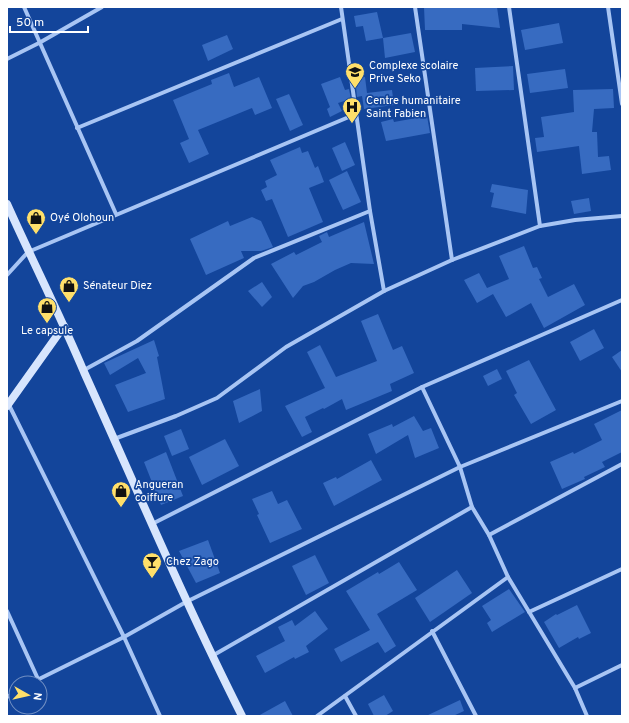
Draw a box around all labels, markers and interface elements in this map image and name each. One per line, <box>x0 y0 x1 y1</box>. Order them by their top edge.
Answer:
scale bar <box>10 8 88 34</box>
text: 50 m <box>16 15 44 31</box>
place label: Complexe scolaire Prive Seko <box>369 59 459 86</box>
school or university icon: Complexe scolaire Prive Seko <box>344 61 366 89</box>
place label: Centre humanitaire Saint Fabien <box>366 94 461 121</box>
hospital icon: Centre humanitaire Saint Fabien <box>341 96 363 124</box>
shop icon: Oyé Olohoun <box>25 207 47 235</box>
place label: Oyé Olohoun <box>50 211 114 225</box>
shop icon: Sénateur Diez <box>58 275 80 303</box>
place label: Sénateur Diez <box>83 279 152 293</box>
shop icon: Le capsule <box>36 296 58 324</box>
place label: Le capsule <box>21 324 73 338</box>
place label: Angueran coiffure <box>135 478 183 505</box>
shop icon: Angueran coiffure <box>110 480 132 508</box>
bar icon: Chez Zago <box>141 551 163 579</box>
place label: Chez Zago <box>166 555 219 569</box>
north arrow <box>8 675 48 715</box>
text: N <box>29 691 44 701</box>

